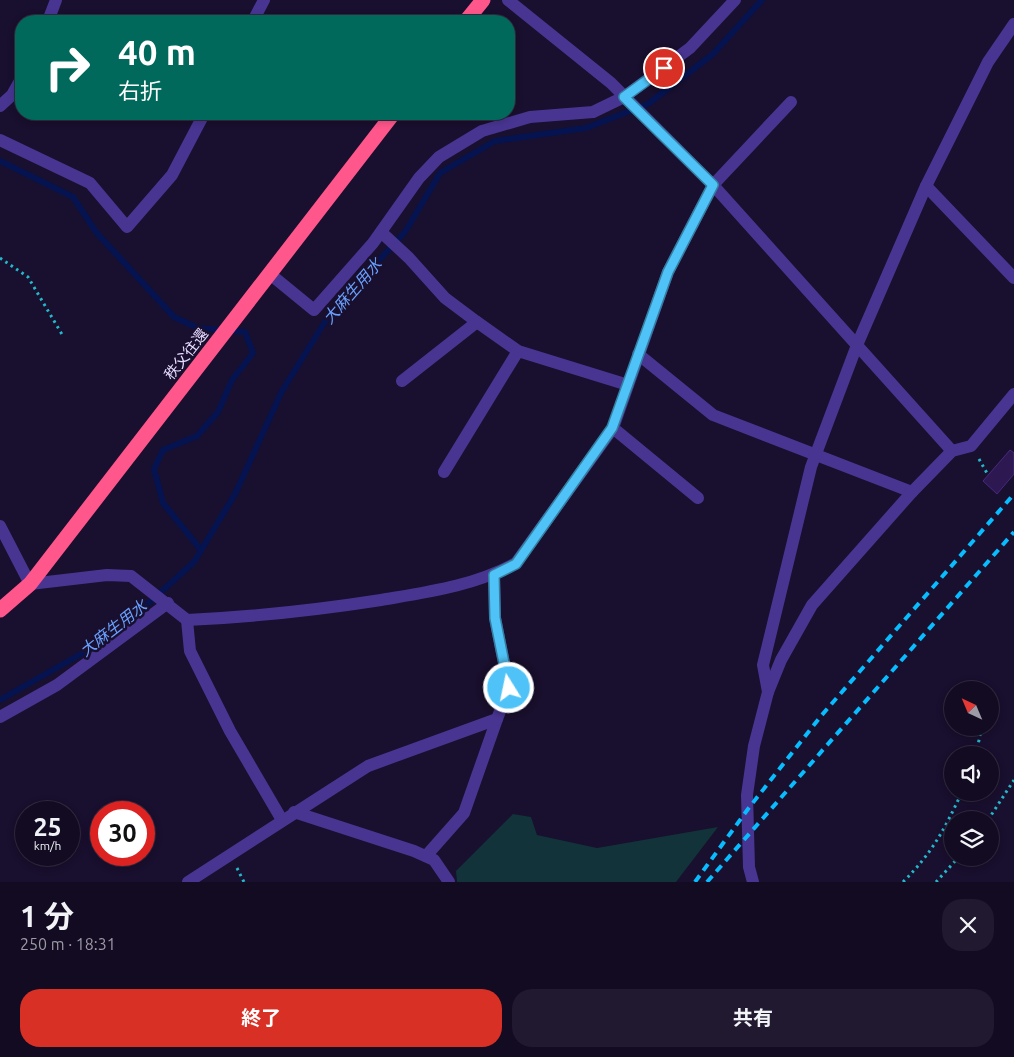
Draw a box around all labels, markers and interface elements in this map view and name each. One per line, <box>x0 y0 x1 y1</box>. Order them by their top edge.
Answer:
text: 40 m <box>118 32 196 72</box>
icon: right <box>35 35 100 100</box>
pin <box>643 47 685 89</box>
icon: arrive <box>650 54 678 82</box>
text: 右折 <box>118 78 162 103</box>
water label: 大麻生用水 <box>319 253 386 327</box>
street label: 秩父往還 <box>161 325 211 383</box>
water label: 大麻生用水 <box>76 595 152 660</box>
position arrow <box>482 661 534 713</box>
north arrow <box>944 681 999 736</box>
map controls <box>944 681 999 866</box>
button: sound <box>944 746 999 801</box>
speed limit sign: 30 <box>90 801 155 866</box>
button: layers <box>944 811 999 866</box>
text: 25 <box>33 813 62 841</box>
text: km/h <box>34 839 61 852</box>
text: 1 分 <box>20 899 74 933</box>
button: close <box>942 899 994 951</box>
text: 250 m · 18:31 <box>20 935 116 953</box>
button: 終了 <box>20 989 502 1047</box>
button: 共有 <box>512 989 994 1047</box>

